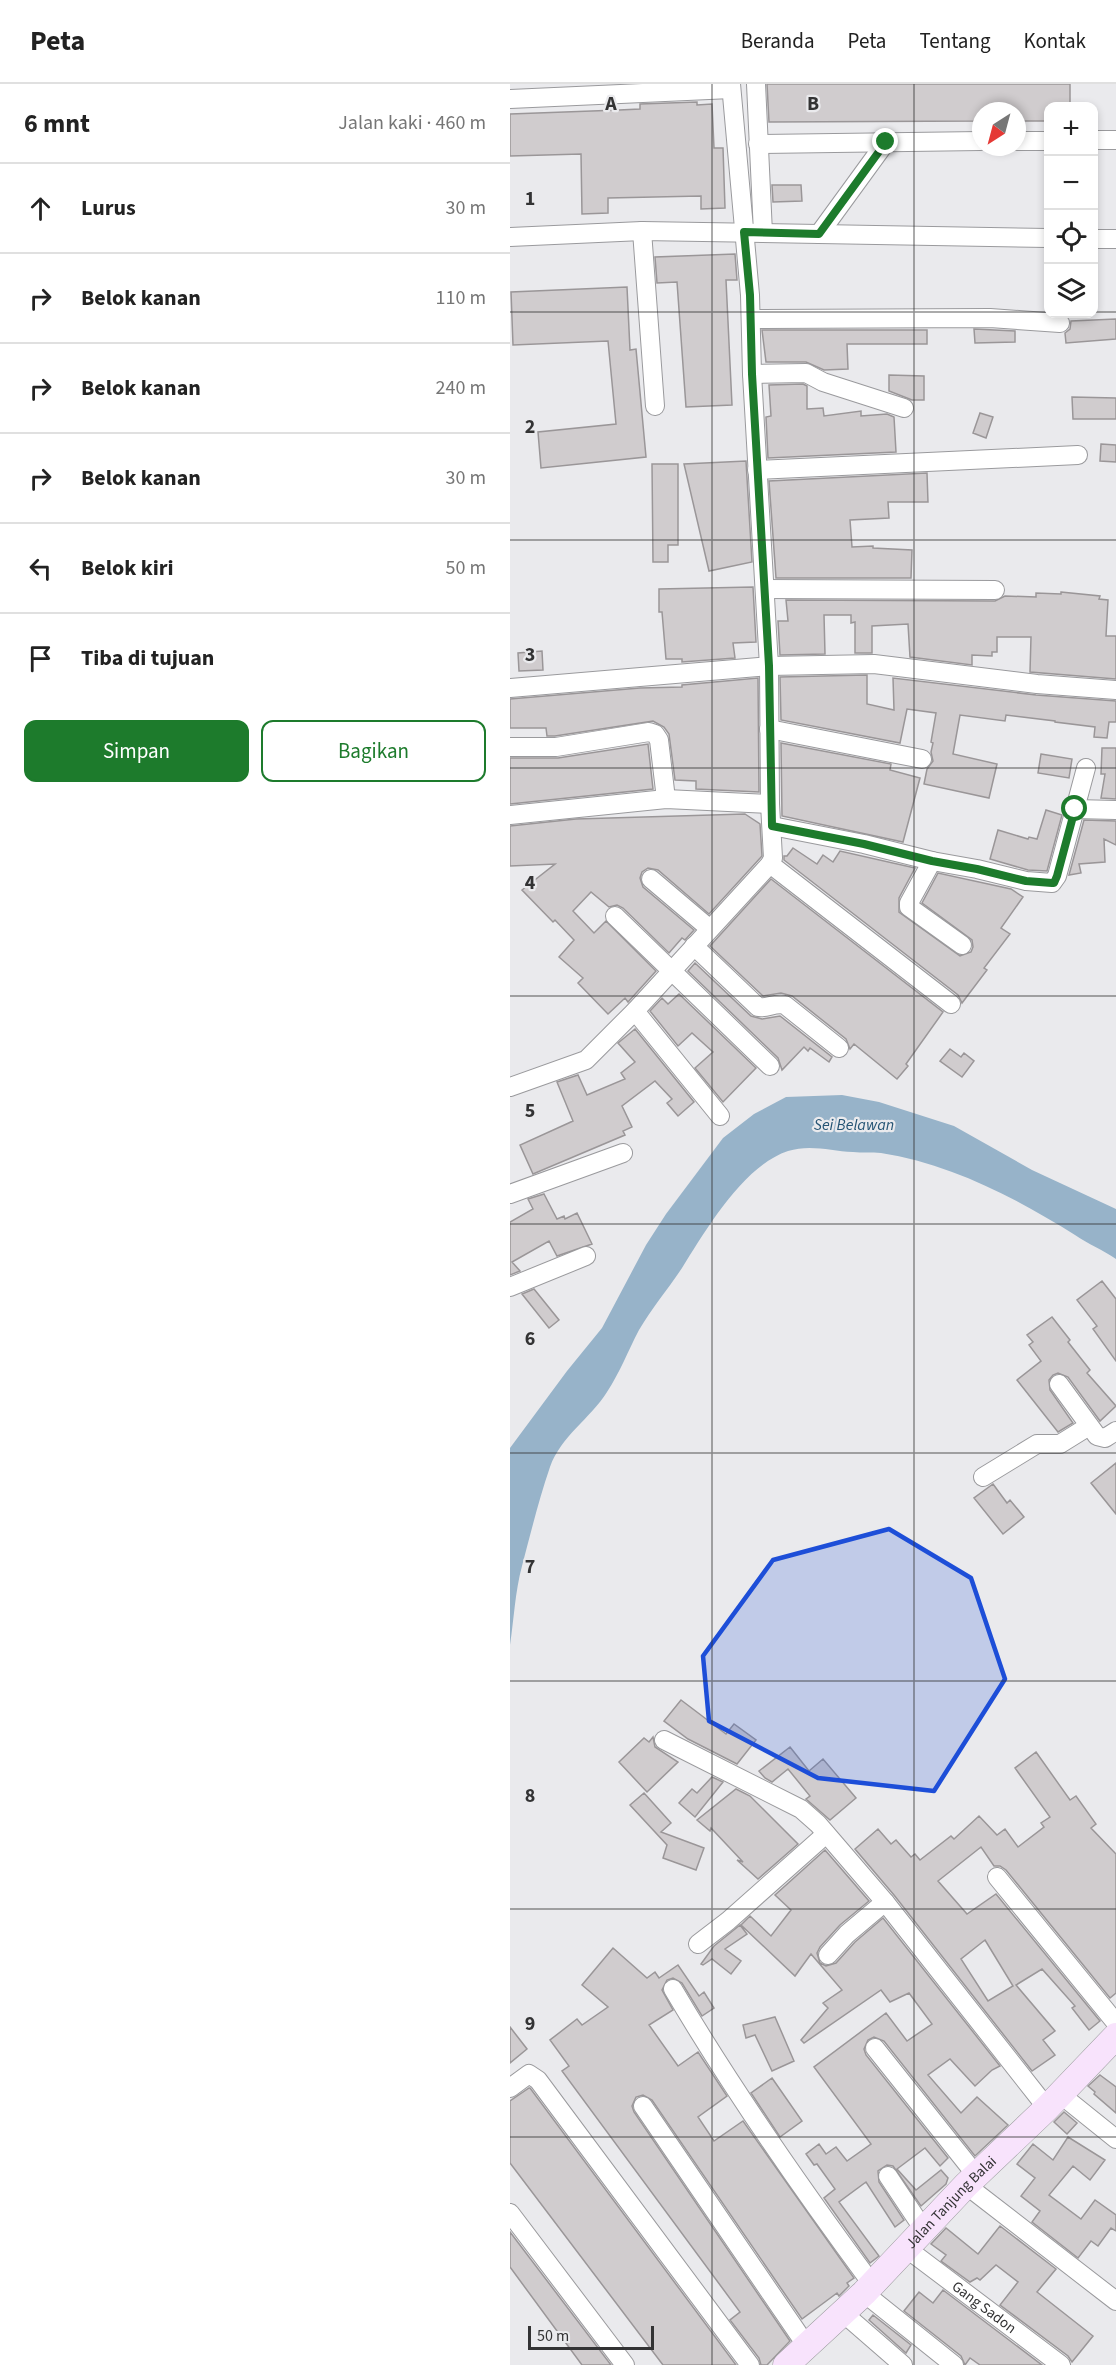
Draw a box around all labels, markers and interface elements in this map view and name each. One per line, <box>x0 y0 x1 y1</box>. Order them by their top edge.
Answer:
text: Peta <box>30 21 85 61</box>
text: Beranda <box>741 26 815 56</box>
text: Peta <box>848 26 886 56</box>
text: Tentang <box>919 26 990 56</box>
text: Kontak <box>1023 26 1086 56</box>
text: A <box>604 90 617 118</box>
text: B <box>807 90 819 118</box>
north arrow <box>972 102 1026 156</box>
map controls <box>1044 102 1098 318</box>
button: + <box>1044 102 1098 156</box>
text: 6 mnt <box>24 105 90 142</box>
text: Jalan kaki · 460 m <box>338 109 486 137</box>
route end <box>872 128 898 154</box>
button: − <box>1044 156 1098 210</box>
text: 1 <box>525 185 535 213</box>
icon: ahead <box>24 192 57 225</box>
text: Lurus <box>81 192 136 224</box>
text: 30 m <box>446 194 486 222</box>
button: locate <box>1044 210 1098 264</box>
button: layers <box>1044 264 1098 318</box>
icon: right <box>24 282 57 315</box>
text: Belok kanan <box>81 282 201 314</box>
text: 110 m <box>436 284 486 312</box>
icon: right <box>24 372 57 405</box>
text: Belok kanan <box>81 372 201 404</box>
text: 240 m <box>436 374 486 402</box>
text: 2 <box>525 413 535 441</box>
icon: right <box>24 462 57 495</box>
text: Belok kanan <box>81 462 201 494</box>
text: 30 m <box>446 464 486 492</box>
icon: left <box>24 552 57 585</box>
text: Belok kiri <box>81 552 174 584</box>
text: 50 m <box>446 554 486 582</box>
text: 3 <box>525 641 535 669</box>
icon: arrive <box>24 642 57 675</box>
text: Tiba di tujuan <box>81 642 214 674</box>
button: Simpan <box>24 720 249 782</box>
button: Bagikan <box>261 720 486 782</box>
route start <box>1061 795 1087 821</box>
text: 4 <box>525 869 536 897</box>
text: 5 <box>525 1097 535 1125</box>
water label: Sei Belawan <box>814 1114 894 1136</box>
text: 6 <box>525 1325 535 1353</box>
text: 7 <box>525 1553 535 1581</box>
text: 8 <box>525 1782 535 1810</box>
text: 9 <box>525 2010 535 2038</box>
street label: Jalan Tanjung Balai <box>901 2151 1001 2253</box>
street label: Gang Sadon <box>948 2276 1021 2338</box>
scale bar <box>528 2323 654 2350</box>
text: 50 m <box>537 2325 569 2347</box>

